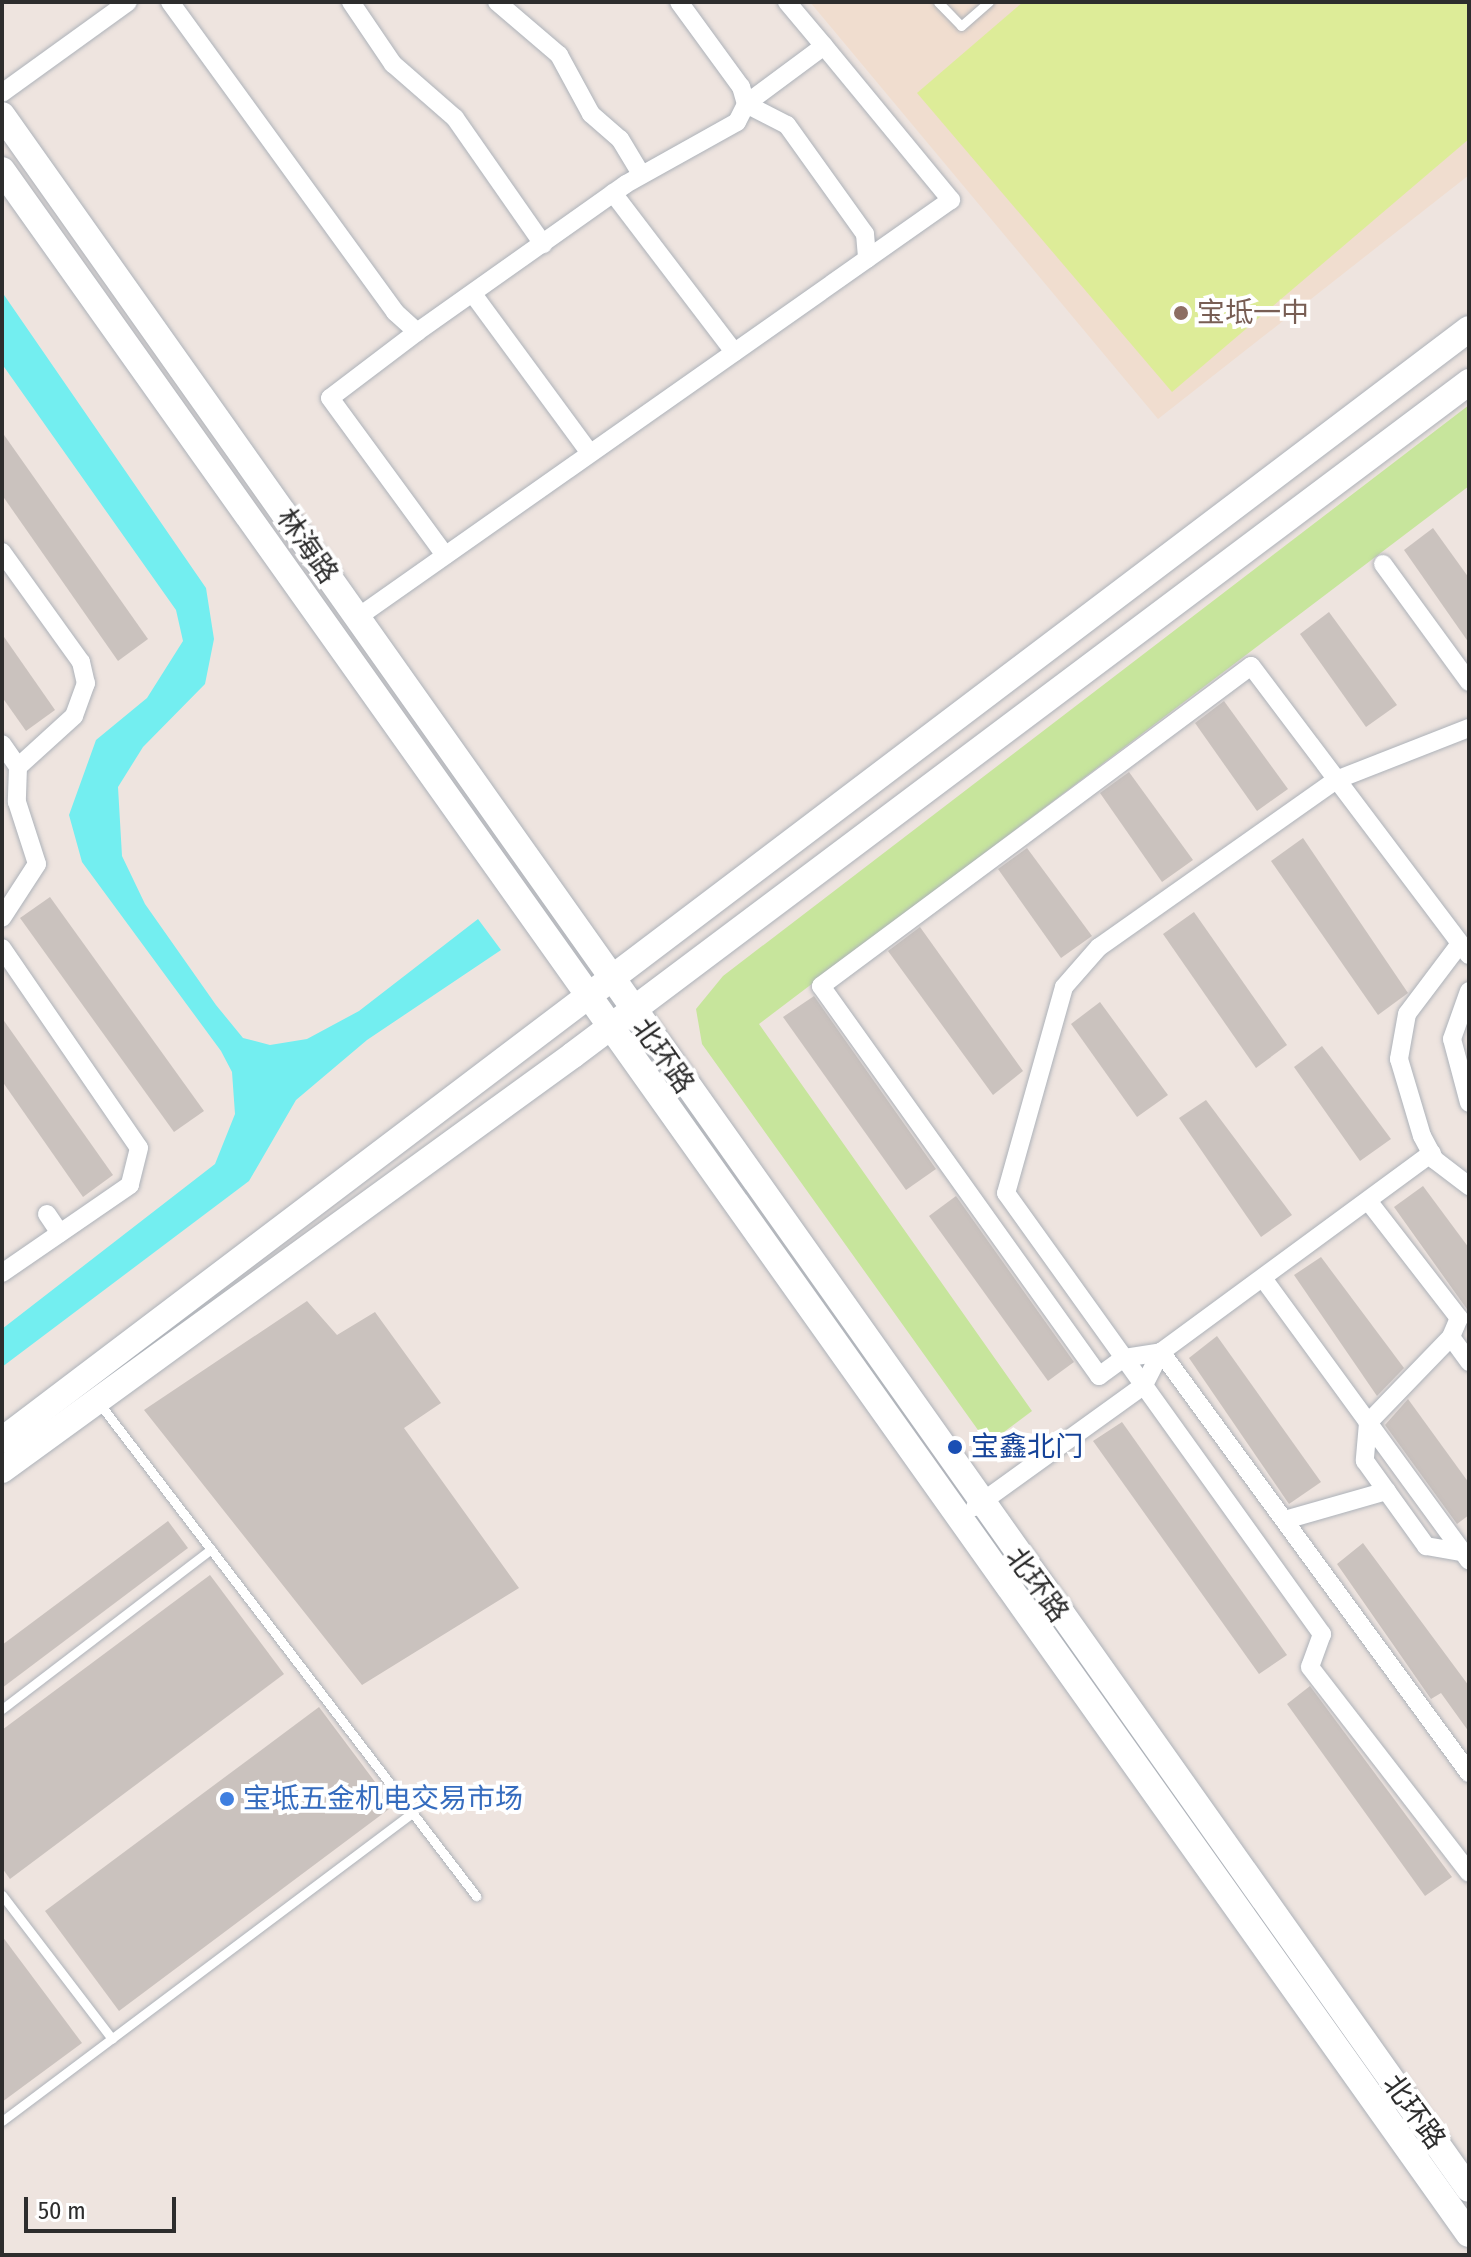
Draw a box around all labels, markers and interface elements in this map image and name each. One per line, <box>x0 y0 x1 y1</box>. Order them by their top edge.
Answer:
place label: 宝坻一中 <box>1197 296 1309 330</box>
marker: 宝坻一中 <box>1172 304 1190 322</box>
street label: 林海路 <box>269 502 345 590</box>
street label: 北环路 <box>625 1012 701 1100</box>
place label: 宝鑫北门 <box>971 1430 1083 1464</box>
marker: 宝鑫北门 <box>946 1438 964 1456</box>
street label: 北环路 <box>999 1541 1075 1629</box>
place label: 宝坻五金机电交易市场 <box>243 1782 523 1816</box>
marker: 宝坻五金机电交易市场 <box>218 1790 236 1808</box>
street label: 北环路 <box>1376 2068 1452 2156</box>
scale bar <box>28 2181 180 2231</box>
text: 50 m <box>38 2197 86 2225</box>

